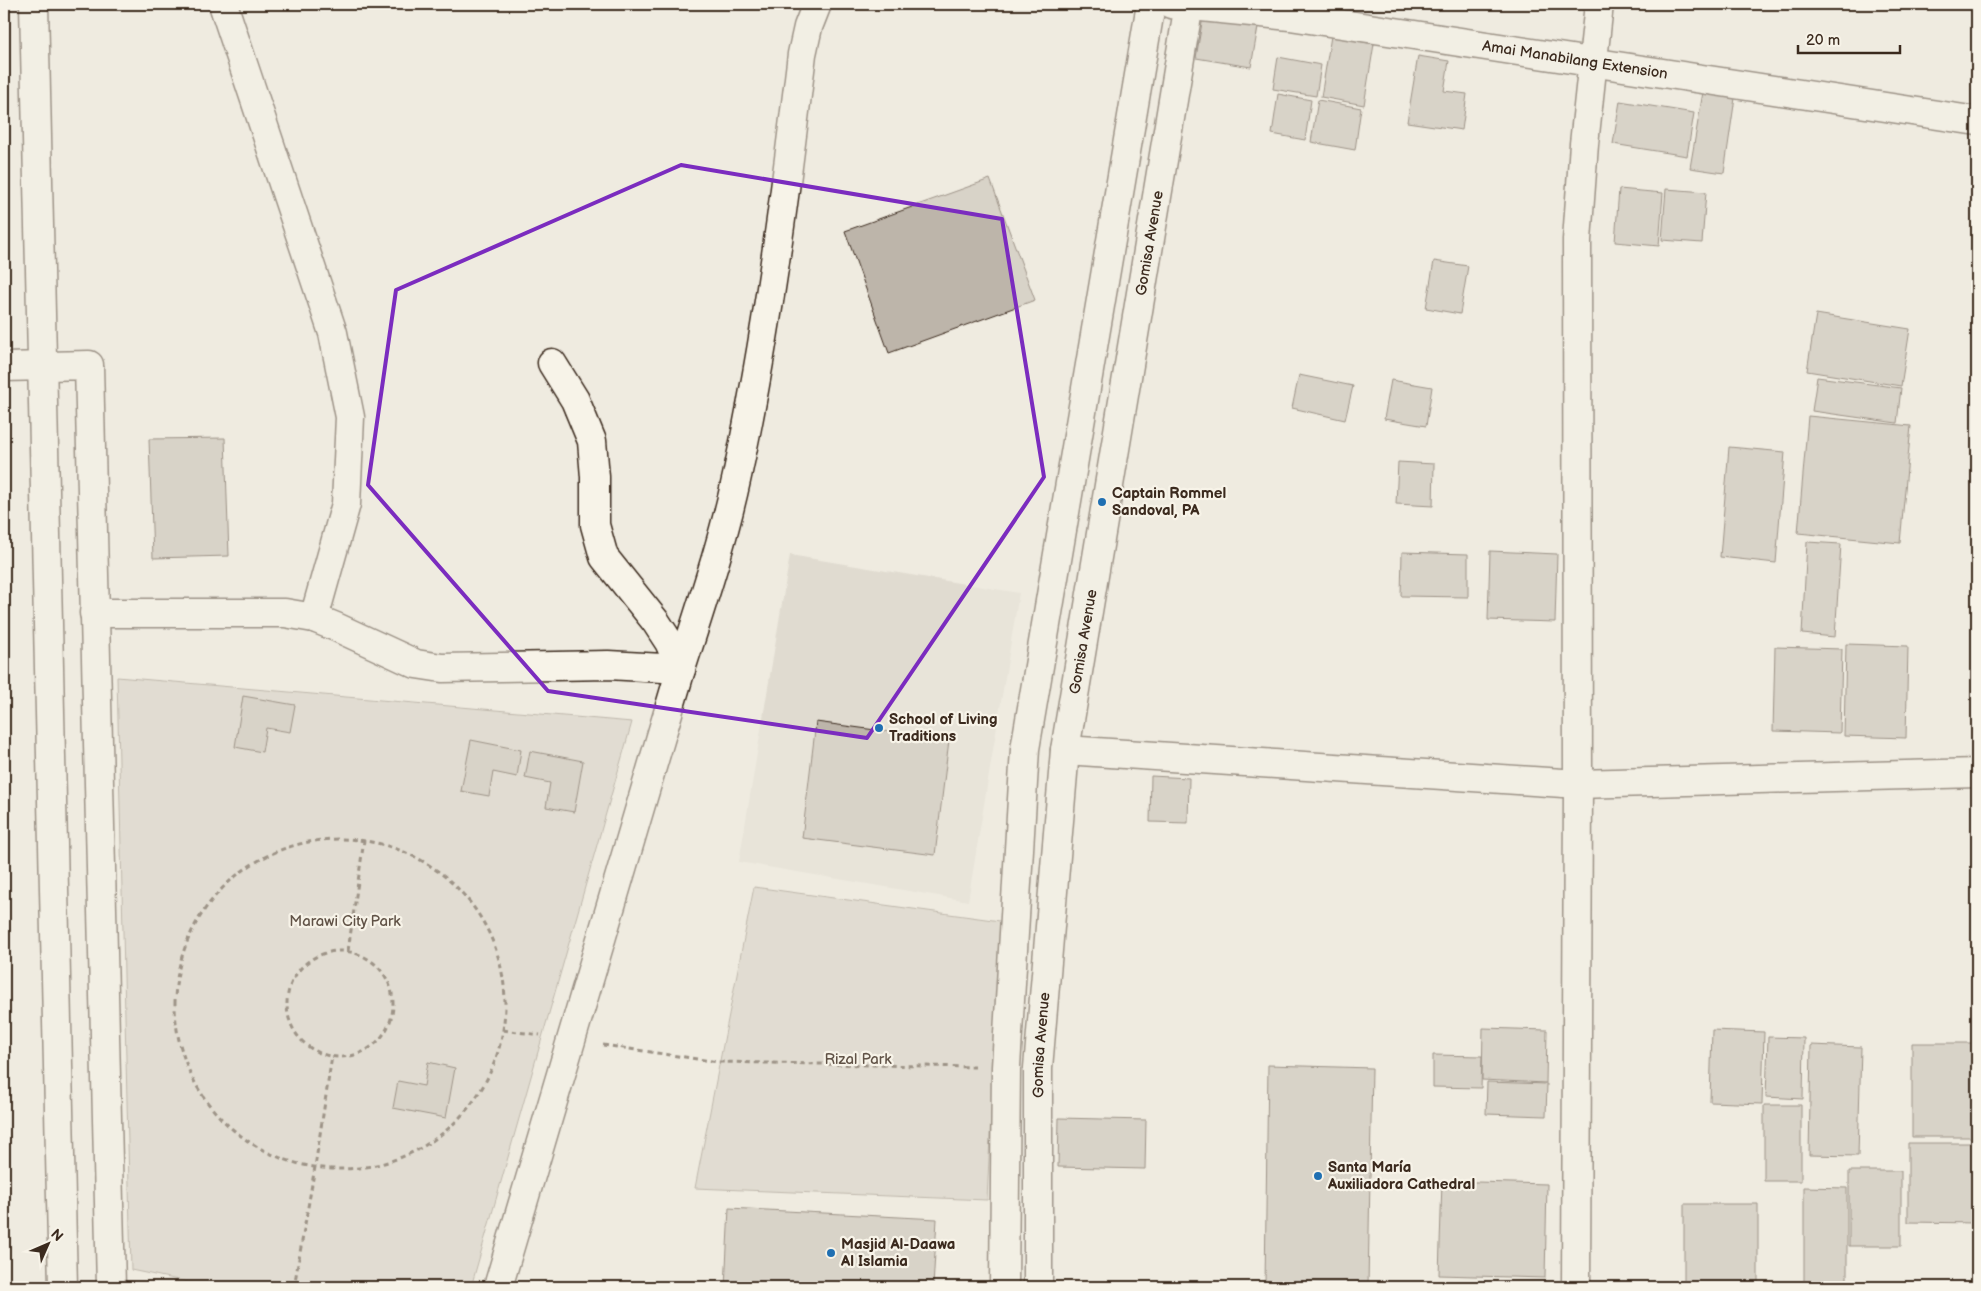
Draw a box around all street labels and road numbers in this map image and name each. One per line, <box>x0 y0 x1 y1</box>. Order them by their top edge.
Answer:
street label: Amai Manabilang Extension <box>1481 37 1669 84</box>
street label: Gomisa Avenue <box>1132 189 1168 297</box>
street label: Gomisa Avenue <box>1065 588 1102 696</box>
street label: Gomisa Avenue <box>1029 991 1054 1098</box>

